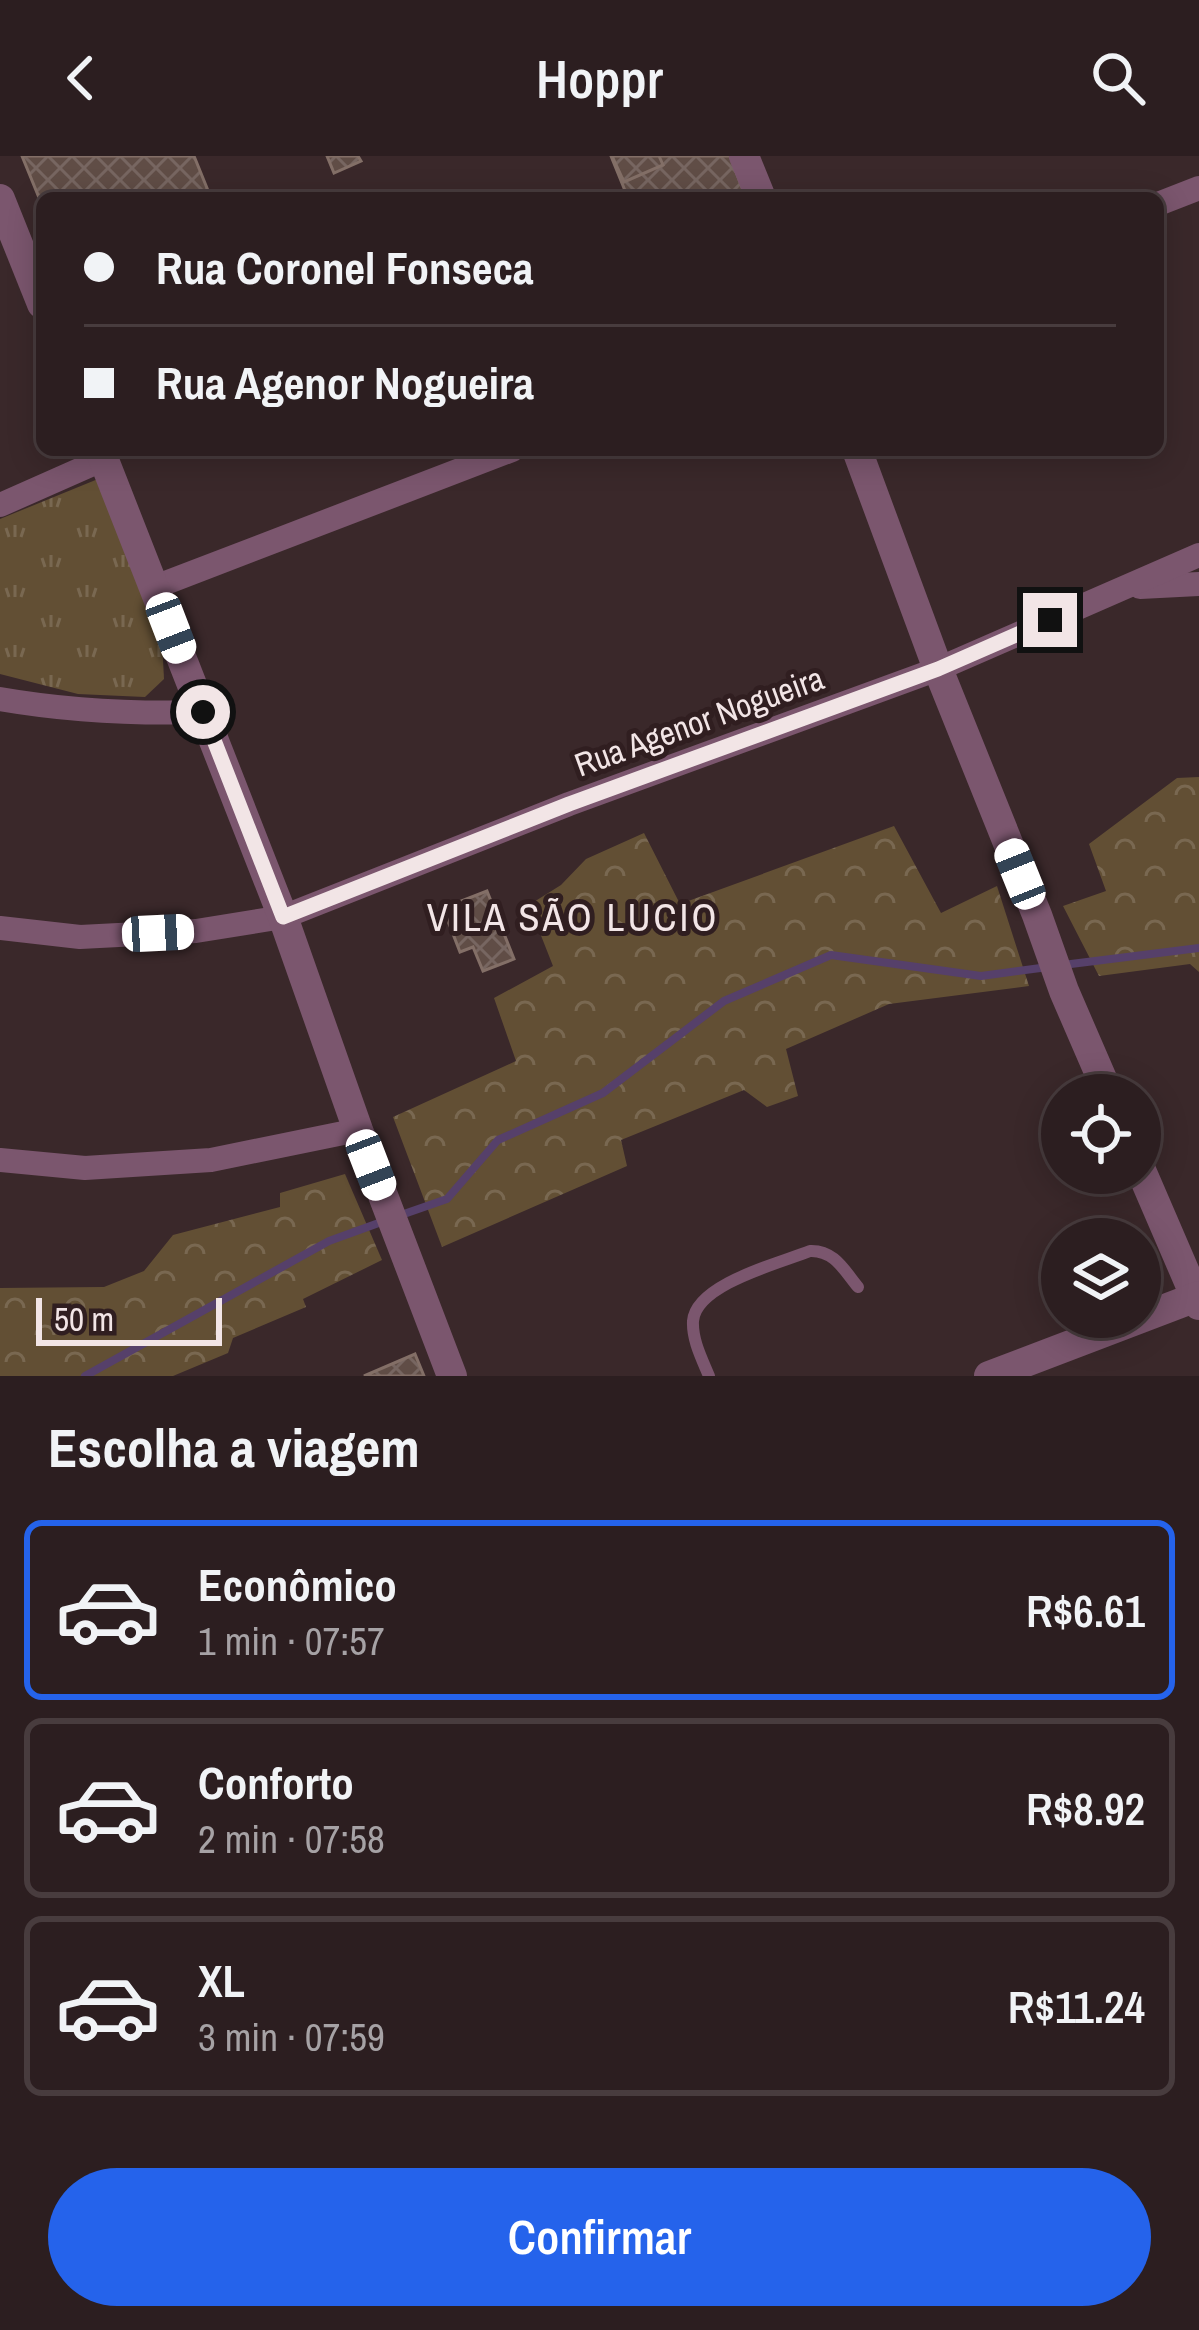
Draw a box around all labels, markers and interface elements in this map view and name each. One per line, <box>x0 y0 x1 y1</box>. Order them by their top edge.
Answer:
text: Hoppr <box>536 42 663 115</box>
icon: back <box>48 45 114 111</box>
icon: search <box>1085 45 1151 111</box>
text: Rua Coronel Fonseca <box>156 237 534 298</box>
text: Rua Agenor Nogueira <box>156 352 534 413</box>
car <box>141 588 201 668</box>
route end <box>1023 593 1077 647</box>
street label: Rua Agenor Nogueira <box>568 656 830 786</box>
route start <box>176 685 230 739</box>
car <box>990 834 1050 914</box>
district label: VILA SÃO LUCIO <box>427 891 719 943</box>
car <box>121 913 195 953</box>
map controls <box>1041 1074 1161 1338</box>
button: locate <box>1041 1074 1161 1194</box>
car <box>341 1125 401 1205</box>
button: layers <box>1041 1218 1161 1338</box>
scale bar <box>36 1292 222 1345</box>
text: 50 m <box>54 1297 114 1341</box>
text: Escolha a viagem <box>48 1411 420 1484</box>
text: Econômico <box>198 1554 397 1615</box>
icon: car <box>54 1556 162 1664</box>
text: R$6.61 <box>1026 1580 1145 1641</box>
text: 1 min · 07:57 <box>198 1615 385 1667</box>
text: Conforto <box>198 1752 354 1813</box>
icon: car <box>54 1754 162 1862</box>
text: R$8.92 <box>1026 1778 1145 1839</box>
text: 2 min · 07:58 <box>198 1813 385 1865</box>
text: XL <box>198 1950 245 2011</box>
icon: car <box>54 1952 162 2060</box>
text: R$11.24 <box>1008 1976 1145 2037</box>
text: 3 min · 07:59 <box>198 2011 385 2063</box>
button: Confirmar <box>48 2168 1151 2306</box>

